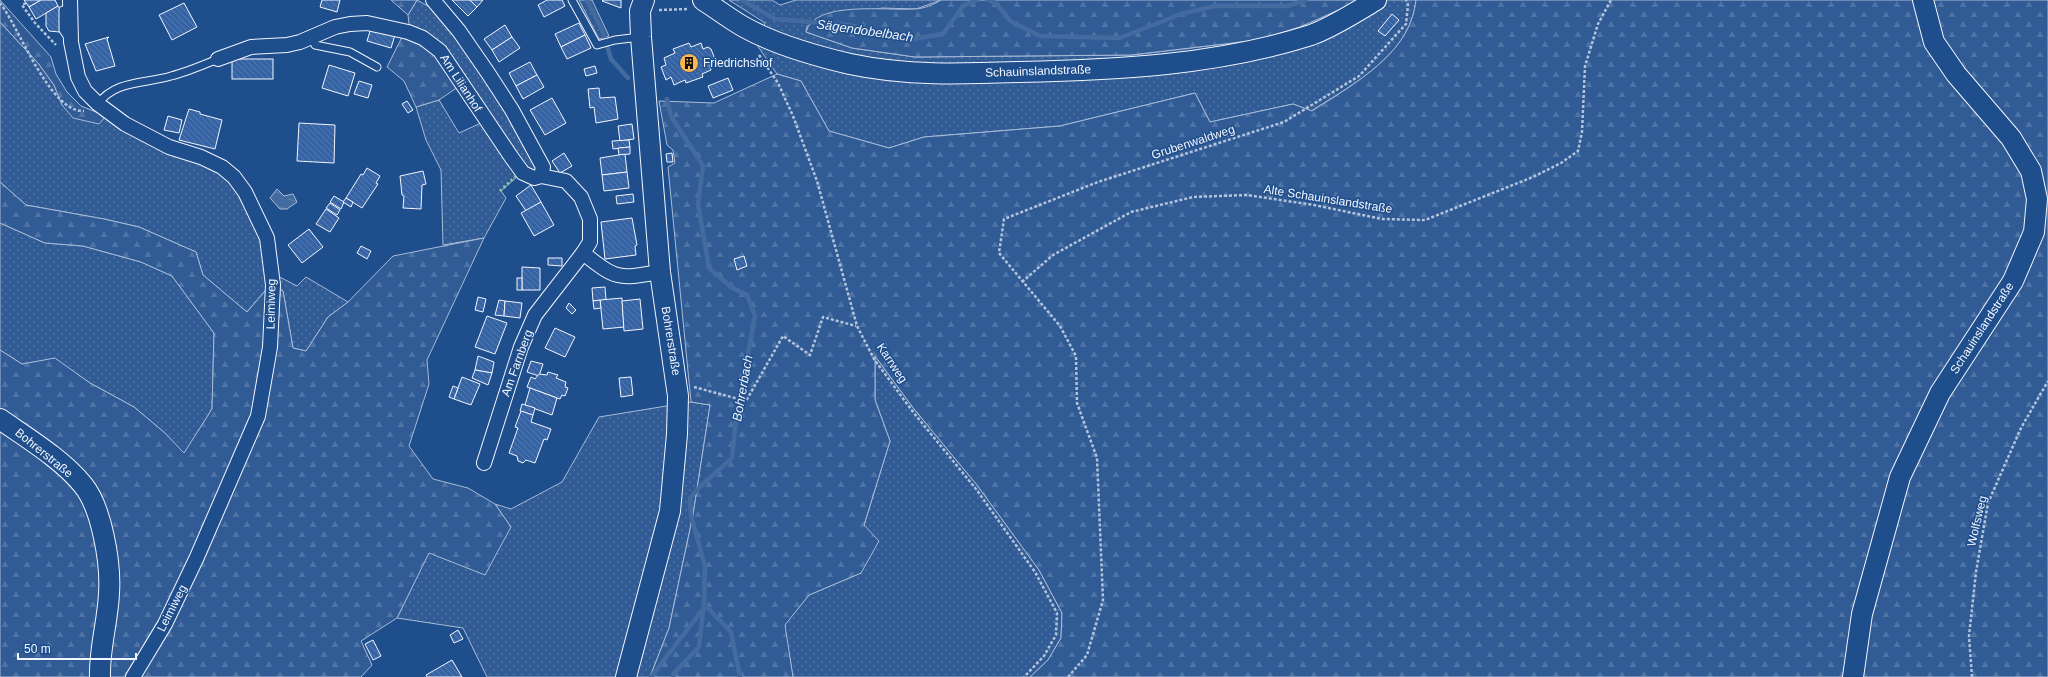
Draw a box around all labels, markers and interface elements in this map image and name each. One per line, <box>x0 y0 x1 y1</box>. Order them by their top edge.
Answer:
water label: Sägendobelbach <box>816 16 914 45</box>
street label: Am Lilianhof <box>437 51 485 115</box>
building icon: Friedrichshof <box>678 52 700 74</box>
place label: Friedrichshof <box>703 56 773 70</box>
street label: Schauinslandstraße <box>985 62 1092 80</box>
street label: Grubenwaldweg <box>1150 122 1236 162</box>
street label: Alte Schauinslandstraße <box>1263 182 1394 216</box>
street label: Leimiweg <box>264 279 278 329</box>
street label: Schauinslandstraße <box>1947 279 2017 376</box>
street label: Bohrerstraße <box>659 305 683 377</box>
street label: Am Farnberg <box>498 328 536 398</box>
street label: Karrweg <box>874 341 910 385</box>
water label: Bohrerbach <box>729 354 756 422</box>
street label: Bohrerstraße <box>12 426 76 481</box>
street label: Wolfsweg <box>1964 494 1990 548</box>
street label: Leimiweg <box>154 582 190 634</box>
scale bar <box>18 635 136 661</box>
text: 50 m <box>24 642 51 656</box>

